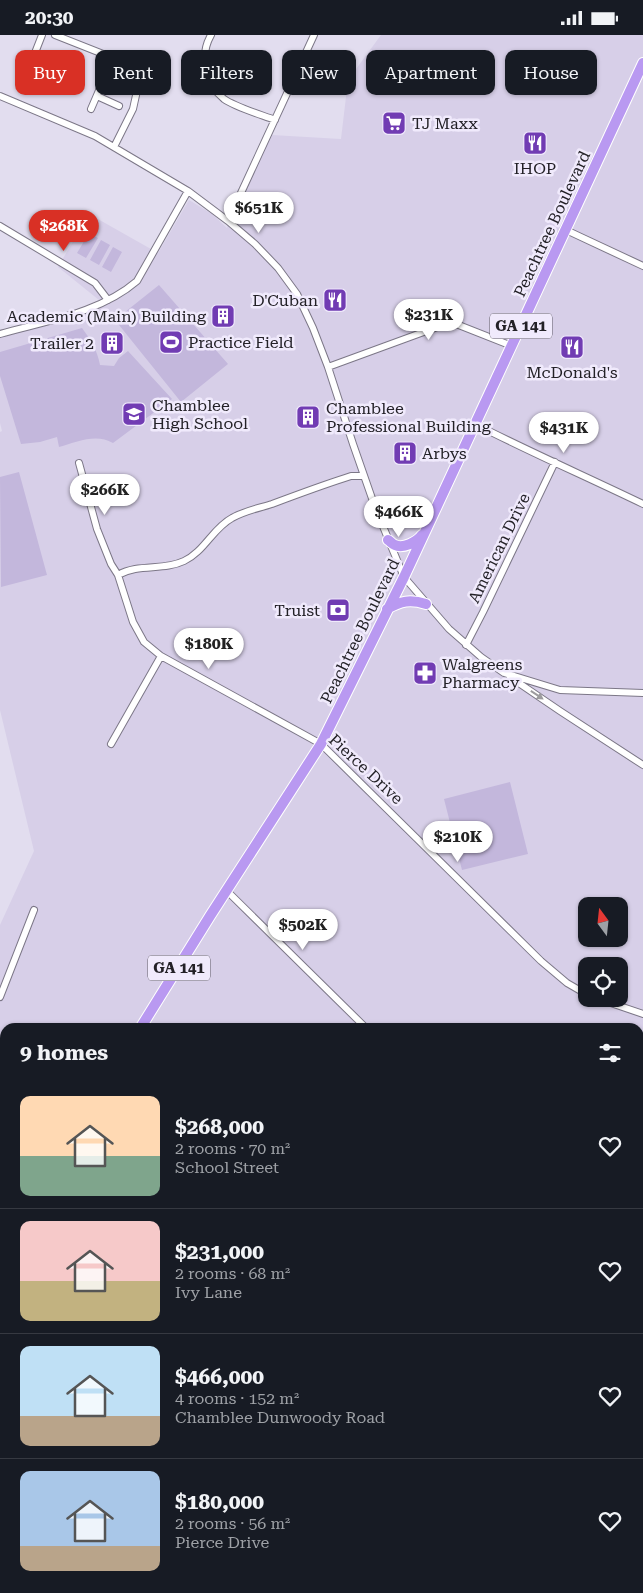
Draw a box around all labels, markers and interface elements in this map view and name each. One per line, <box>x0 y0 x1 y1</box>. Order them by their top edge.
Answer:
text: 20:30 <box>25 6 74 29</box>
chip: Buy <box>15 50 85 95</box>
chip: Rent <box>95 50 171 95</box>
chip: Filters <box>181 50 272 95</box>
chip: New <box>282 50 356 95</box>
chip: Apartment <box>366 50 495 95</box>
chip: House <box>505 50 597 95</box>
supermarket icon: TJ Maxx <box>381 110 407 136</box>
place label: TJ Maxx <box>412 114 479 133</box>
restaurant icon: IHOP <box>522 130 548 156</box>
street label: Peachtree Boulevard <box>510 148 594 300</box>
place label: IHOP <box>514 159 556 178</box>
pin: $651K <box>224 191 294 234</box>
text: $651K <box>235 198 283 217</box>
pin: $268K <box>29 209 99 252</box>
text: $268K <box>40 216 88 235</box>
restaurant icon: D'Cuban <box>322 287 348 313</box>
place label: D'Cuban <box>252 291 318 310</box>
pin: $231K <box>394 299 464 341</box>
building icon: Academic (Main) Building <box>210 303 236 329</box>
text: $231K <box>405 305 453 324</box>
place label: Academic (Main) Building <box>7 307 207 326</box>
road number: GA 141 <box>490 313 552 339</box>
sports icon: Practice Field <box>158 329 184 355</box>
building icon: Trailer 2 <box>99 330 125 356</box>
place label: Practice Field <box>188 333 294 352</box>
place label: Trailer 2 <box>30 334 94 353</box>
restaurant icon: McDonald's <box>559 334 585 360</box>
place label: McDonald's <box>526 363 618 382</box>
place label: Chamblee High School <box>152 396 248 433</box>
place label: Chamblee Professional Building <box>326 399 492 436</box>
school or university icon: Chamblee High School <box>121 401 147 427</box>
building icon: Chamblee Professional Building <box>295 404 321 430</box>
pin: $431K <box>529 411 599 454</box>
text: $431K <box>540 418 588 437</box>
building icon: Arbys <box>392 440 418 466</box>
place label: Arbys <box>422 444 467 463</box>
pin: $266K <box>70 473 140 516</box>
text: $266K <box>81 480 129 499</box>
street label: American Drive <box>464 490 534 606</box>
pin: $466K <box>364 495 434 538</box>
text: $466K <box>375 502 423 521</box>
street label: Peachtree Boulevard <box>317 555 403 707</box>
bank icon: Truist <box>325 597 351 623</box>
place label: Truist <box>274 601 320 620</box>
pin: $180K <box>174 627 244 670</box>
text: $180K <box>185 634 233 653</box>
place label: Walgreens Pharmacy <box>442 655 523 692</box>
pharmacy icon: Walgreens Pharmacy <box>412 660 438 686</box>
one-way arrow <box>530 690 543 700</box>
street label: Pierce Drive <box>325 730 407 808</box>
pin: $210K <box>423 821 493 863</box>
text: $210K <box>434 827 482 846</box>
north arrow <box>578 897 628 947</box>
map controls <box>578 897 628 1007</box>
pin: $502K <box>268 909 338 951</box>
text: $502K <box>279 915 327 934</box>
road number: GA 141 <box>148 955 210 981</box>
button: locate <box>578 957 628 1007</box>
icon: filters <box>596 1039 624 1067</box>
text: 9 homes <box>20 1041 108 1065</box>
text: $268,000 <box>175 1115 264 1139</box>
icon: home <box>60 1116 120 1176</box>
icon: heart <box>596 1132 624 1160</box>
text: 2 rooms · 70 m² <box>175 1139 290 1158</box>
text: School Street <box>175 1158 279 1177</box>
text: $231,000 <box>175 1240 264 1264</box>
icon: home <box>60 1241 120 1301</box>
icon: heart <box>596 1257 624 1285</box>
text: 2 rooms · 68 m² <box>175 1264 290 1283</box>
text: Ivy Lane <box>175 1283 242 1302</box>
text: $466,000 <box>175 1365 264 1389</box>
icon: home <box>60 1366 120 1426</box>
icon: heart <box>596 1382 624 1410</box>
text: 4 rooms · 152 m² <box>175 1389 299 1408</box>
text: Chamblee Dunwoody Road <box>175 1408 385 1427</box>
text: $180,000 <box>175 1490 264 1514</box>
icon: home <box>60 1491 120 1551</box>
icon: heart <box>596 1507 624 1535</box>
text: 2 rooms · 56 m² <box>175 1514 290 1533</box>
text: Pierce Drive <box>175 1533 269 1552</box>

